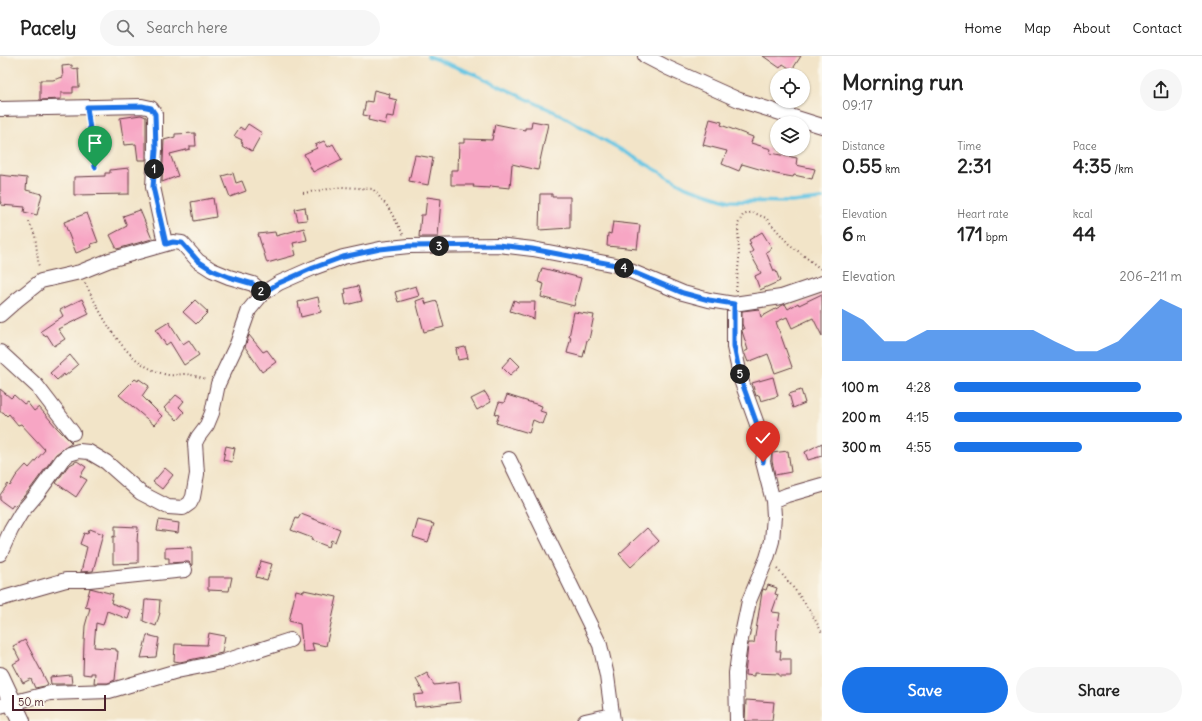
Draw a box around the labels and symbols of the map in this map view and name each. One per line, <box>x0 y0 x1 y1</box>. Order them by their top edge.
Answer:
pin <box>78 126 112 167</box>
pin: 1 <box>144 159 164 179</box>
pin: 3 <box>429 236 449 256</box>
pin: 4 <box>614 258 634 278</box>
pin: 2 <box>251 281 271 301</box>
pin: 5 <box>730 364 750 384</box>
pin <box>746 421 780 462</box>
scale bar <box>12 693 106 712</box>

